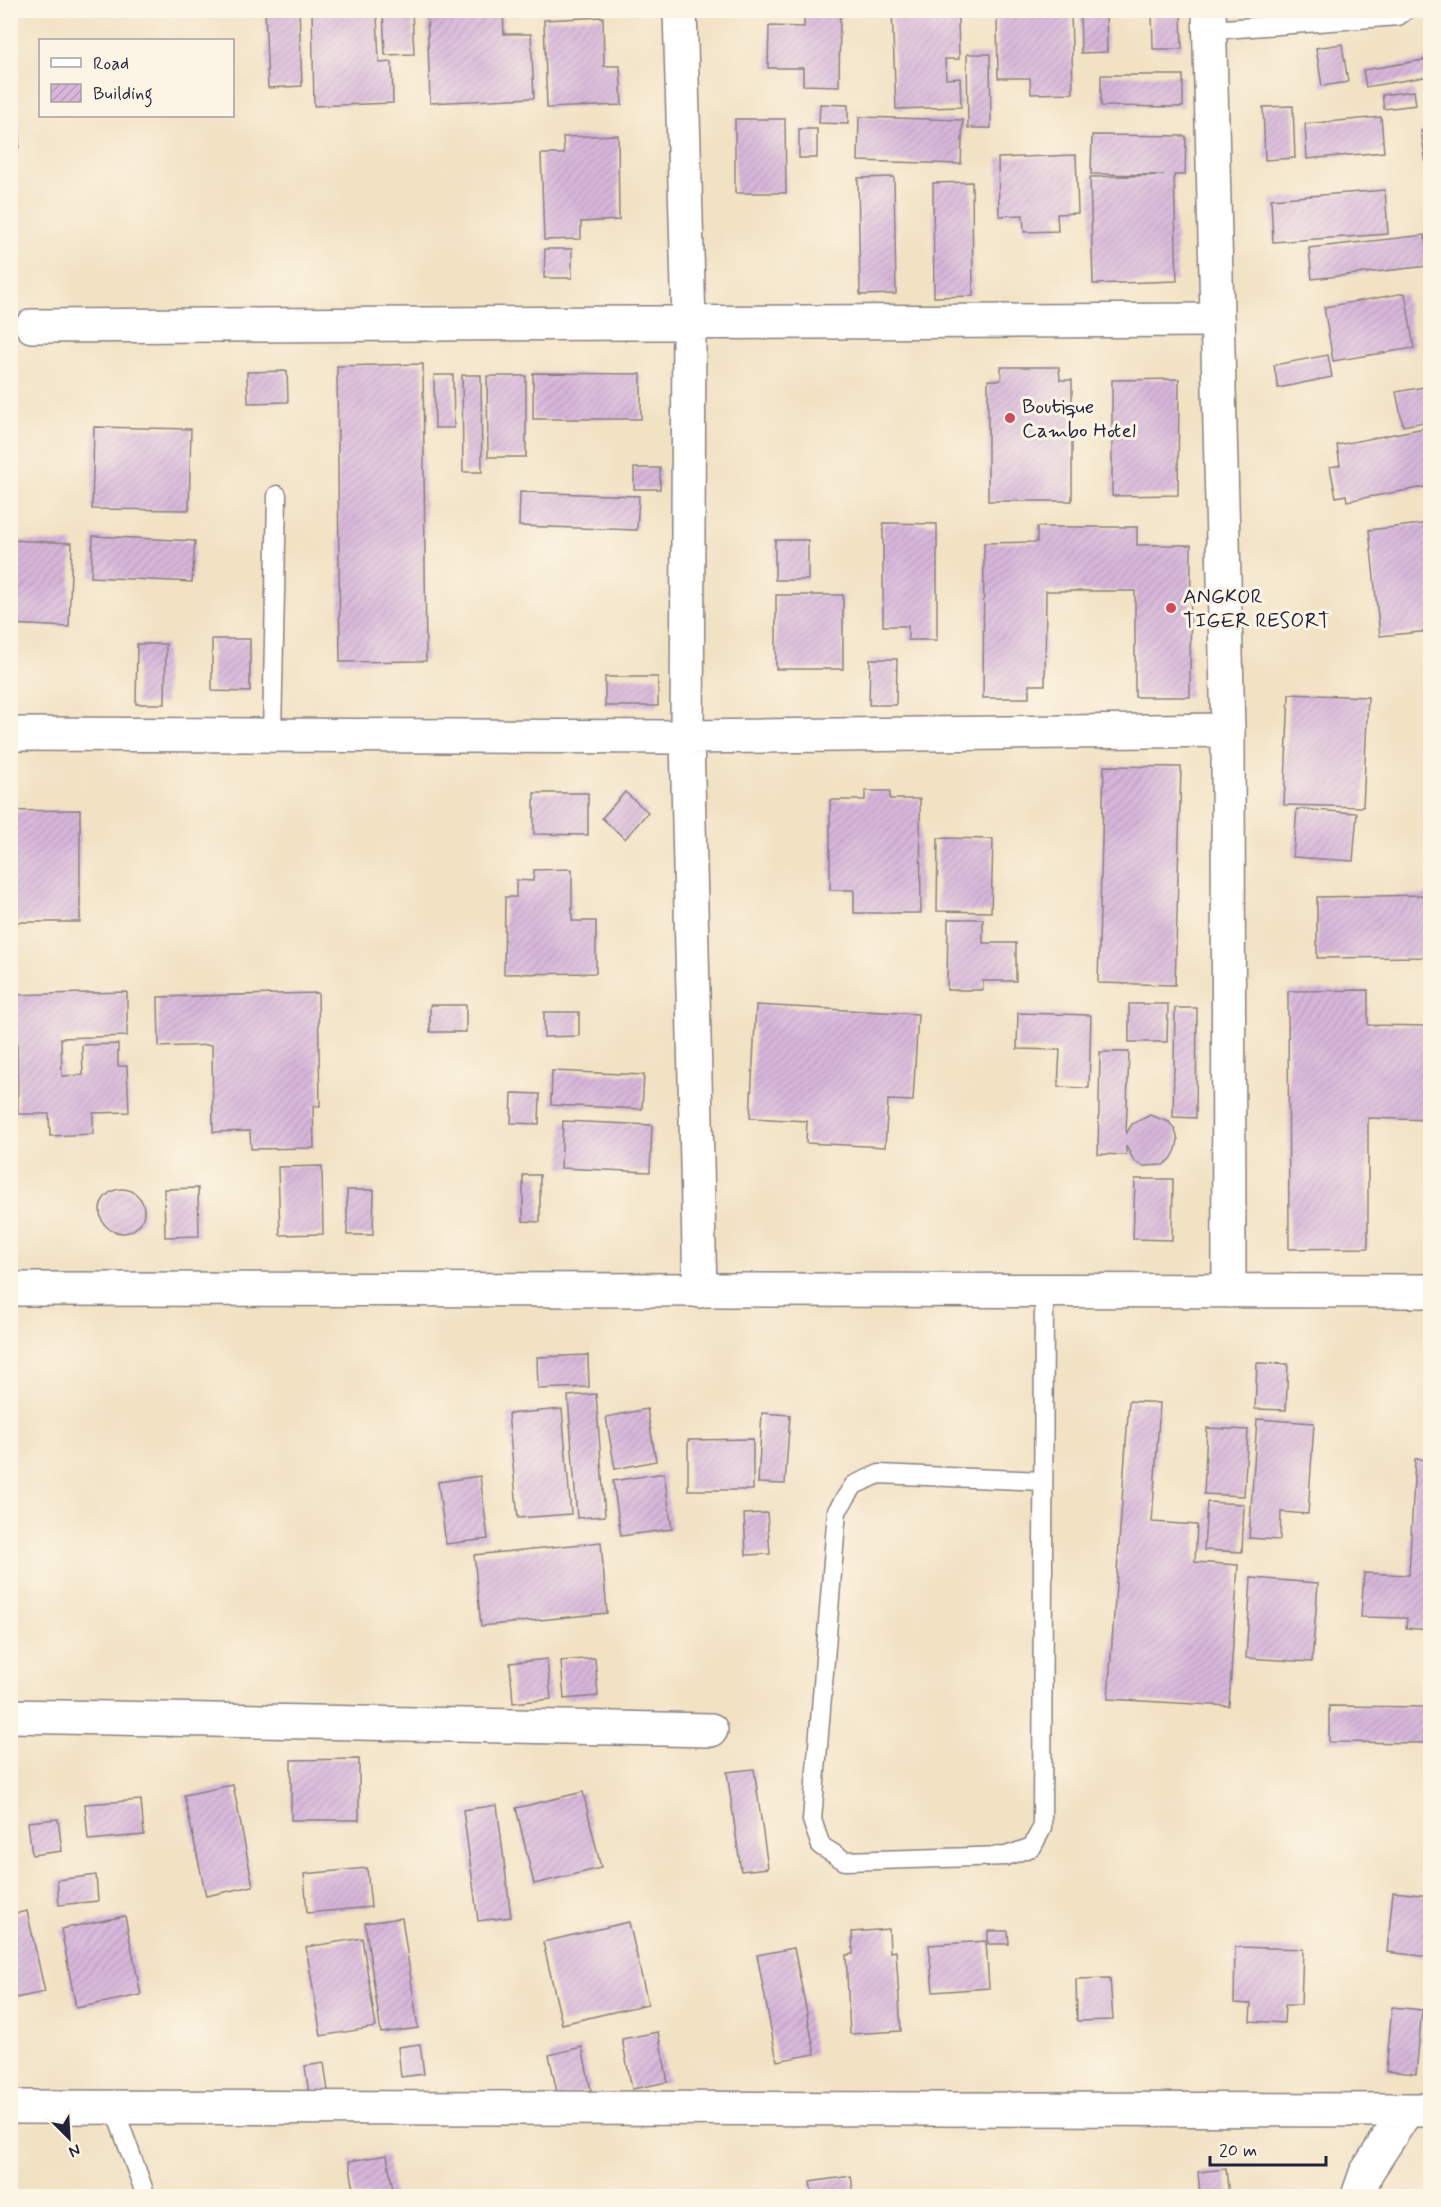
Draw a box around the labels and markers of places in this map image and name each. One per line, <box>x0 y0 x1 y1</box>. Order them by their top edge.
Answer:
place label: Boutique Cambo Hotel <box>1022 393 1136 445</box>
marker: Boutique Cambo Hotel <box>1003 411 1017 425</box>
place label: ANGKOR TIGER RESORT <box>1183 583 1330 635</box>
marker: ANGKOR TIGER RESORT <box>1164 601 1178 615</box>

